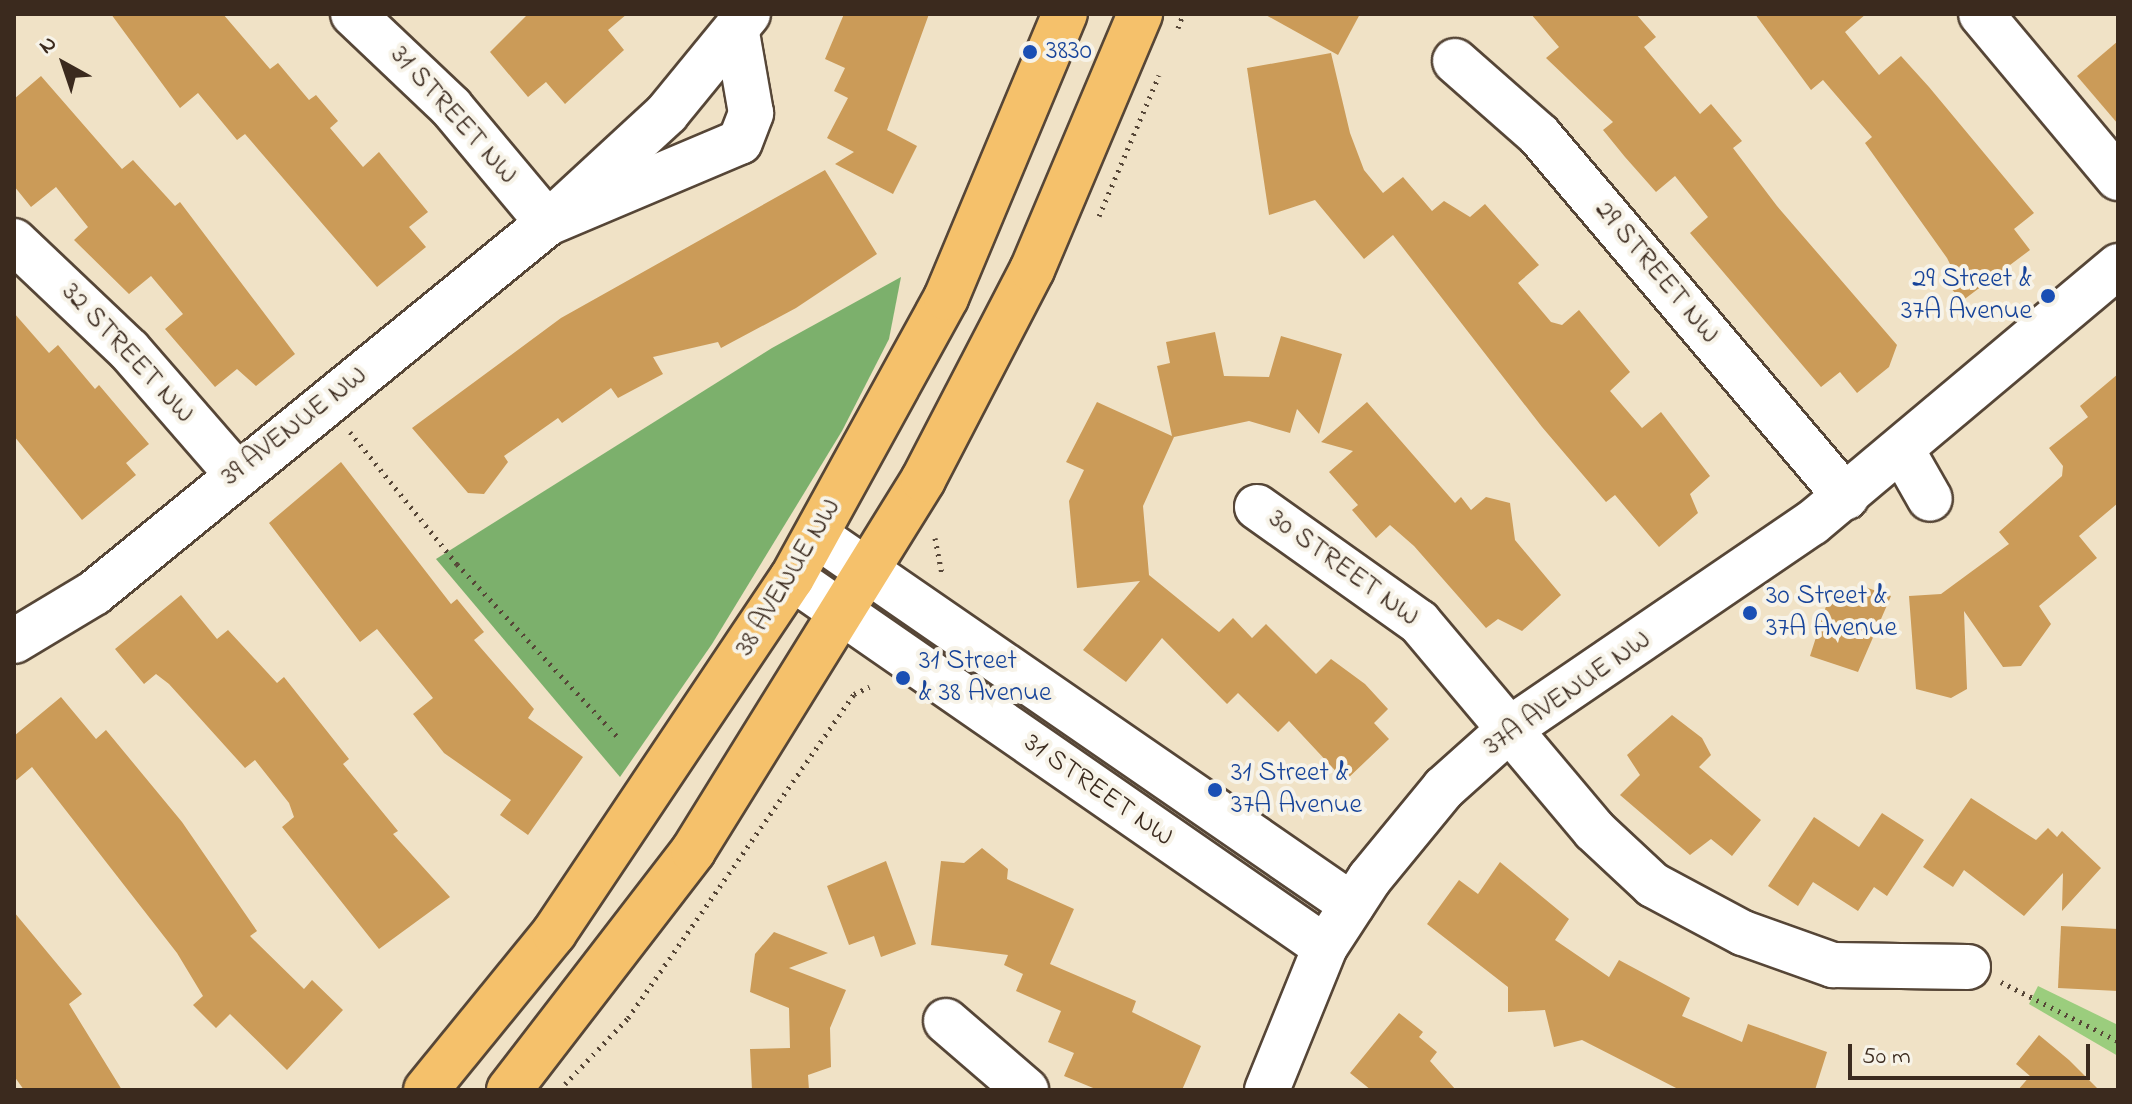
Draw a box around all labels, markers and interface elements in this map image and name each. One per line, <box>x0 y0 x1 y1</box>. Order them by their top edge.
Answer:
north arrow <box>24 24 104 104</box>
text: N <box>33 29 65 63</box>
place label: 3830 <box>1046 35 1092 69</box>
street label: 31 STREET NW <box>382 40 524 192</box>
marker: 3830 <box>1021 43 1039 61</box>
street label: 29 STREET NW <box>1586 195 1726 351</box>
place label: 29 Street & 37A Avenue <box>1901 263 2032 329</box>
street label: 32 STREET NW <box>53 277 201 431</box>
marker: 29 Street & 37A Avenue <box>2039 287 2057 305</box>
street label: 39 AVENUE NW <box>215 360 375 494</box>
street label: 38 AVENUE NW <box>729 493 849 663</box>
street label: 30 STREET NW <box>1261 503 1425 635</box>
place label: 30 Street & 37A Avenue <box>1766 580 1897 646</box>
marker: 30 Street & 37A Avenue <box>1741 604 1759 622</box>
street label: 37A AVENUE NW <box>1478 624 1658 764</box>
place label: 31 Street & 38 Avenue <box>919 645 1052 711</box>
marker: 31 Street & 38 Avenue <box>894 669 912 687</box>
street label: 31 STREET NW <box>1017 727 1179 855</box>
place label: 31 Street & 37A Avenue <box>1231 757 1362 823</box>
marker: 31 Street & 37A Avenue <box>1206 781 1224 799</box>
scale bar <box>1852 1028 2094 1078</box>
text: 50 m <box>1862 1040 1911 1075</box>

